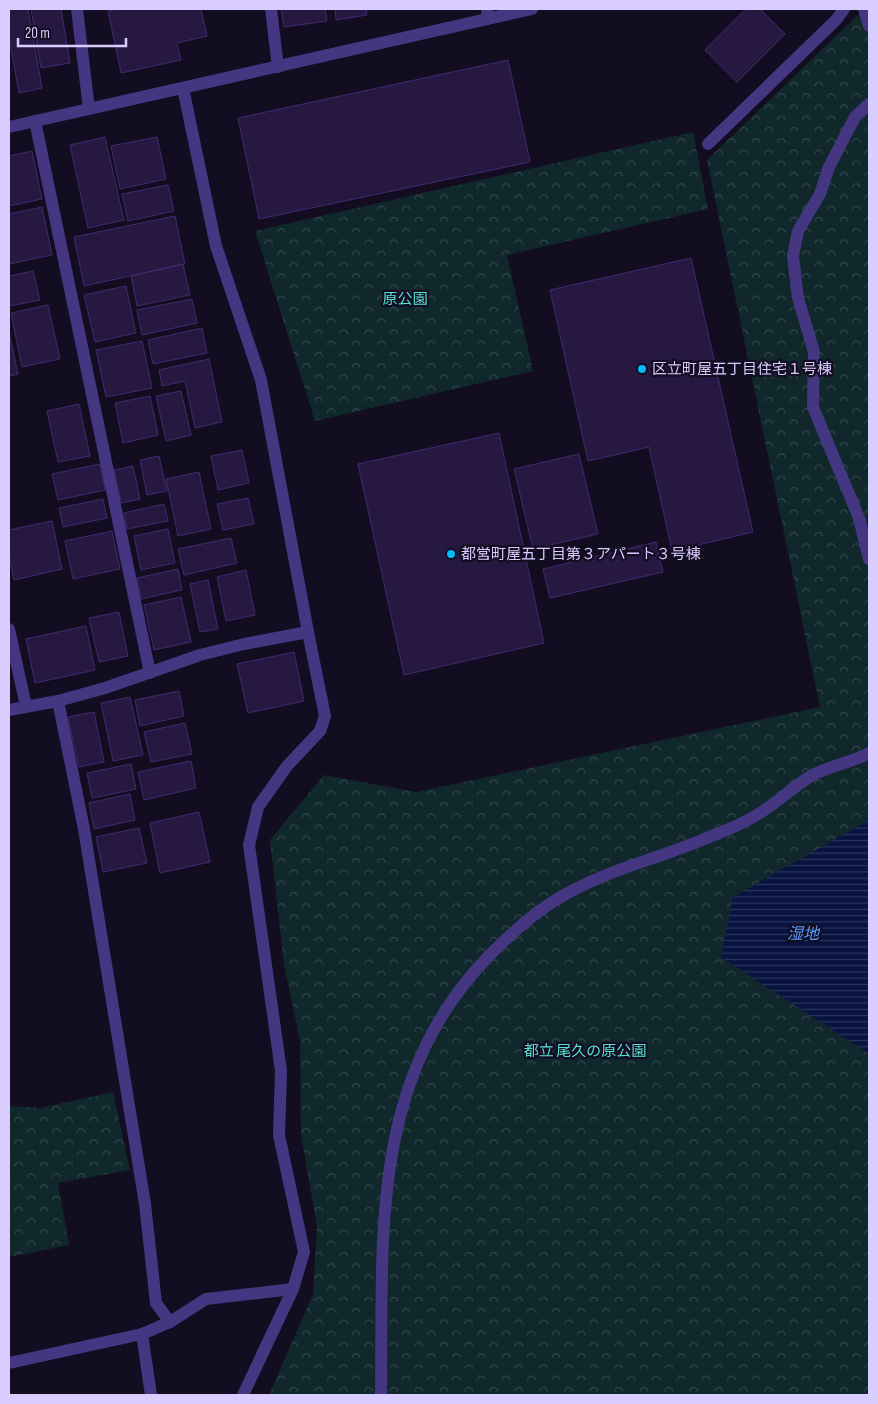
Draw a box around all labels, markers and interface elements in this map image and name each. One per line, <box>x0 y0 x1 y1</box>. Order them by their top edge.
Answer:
scale bar <box>18 15 125 47</box>
text: 20 m <box>25 24 50 43</box>
park label: 原公園 <box>382 290 428 309</box>
place label: 区立町屋五丁目住宅１号棟 <box>652 360 832 379</box>
marker: 区立町屋五丁目住宅１号棟 <box>636 363 648 375</box>
place label: 都営町屋五丁目第３アパート３号棟 <box>461 545 701 564</box>
marker: 都営町屋五丁目第３アパート３号棟 <box>445 548 457 560</box>
water label: 湿地 <box>787 925 821 944</box>
park label: 都立 尾久の原公園 <box>524 1042 646 1061</box>

